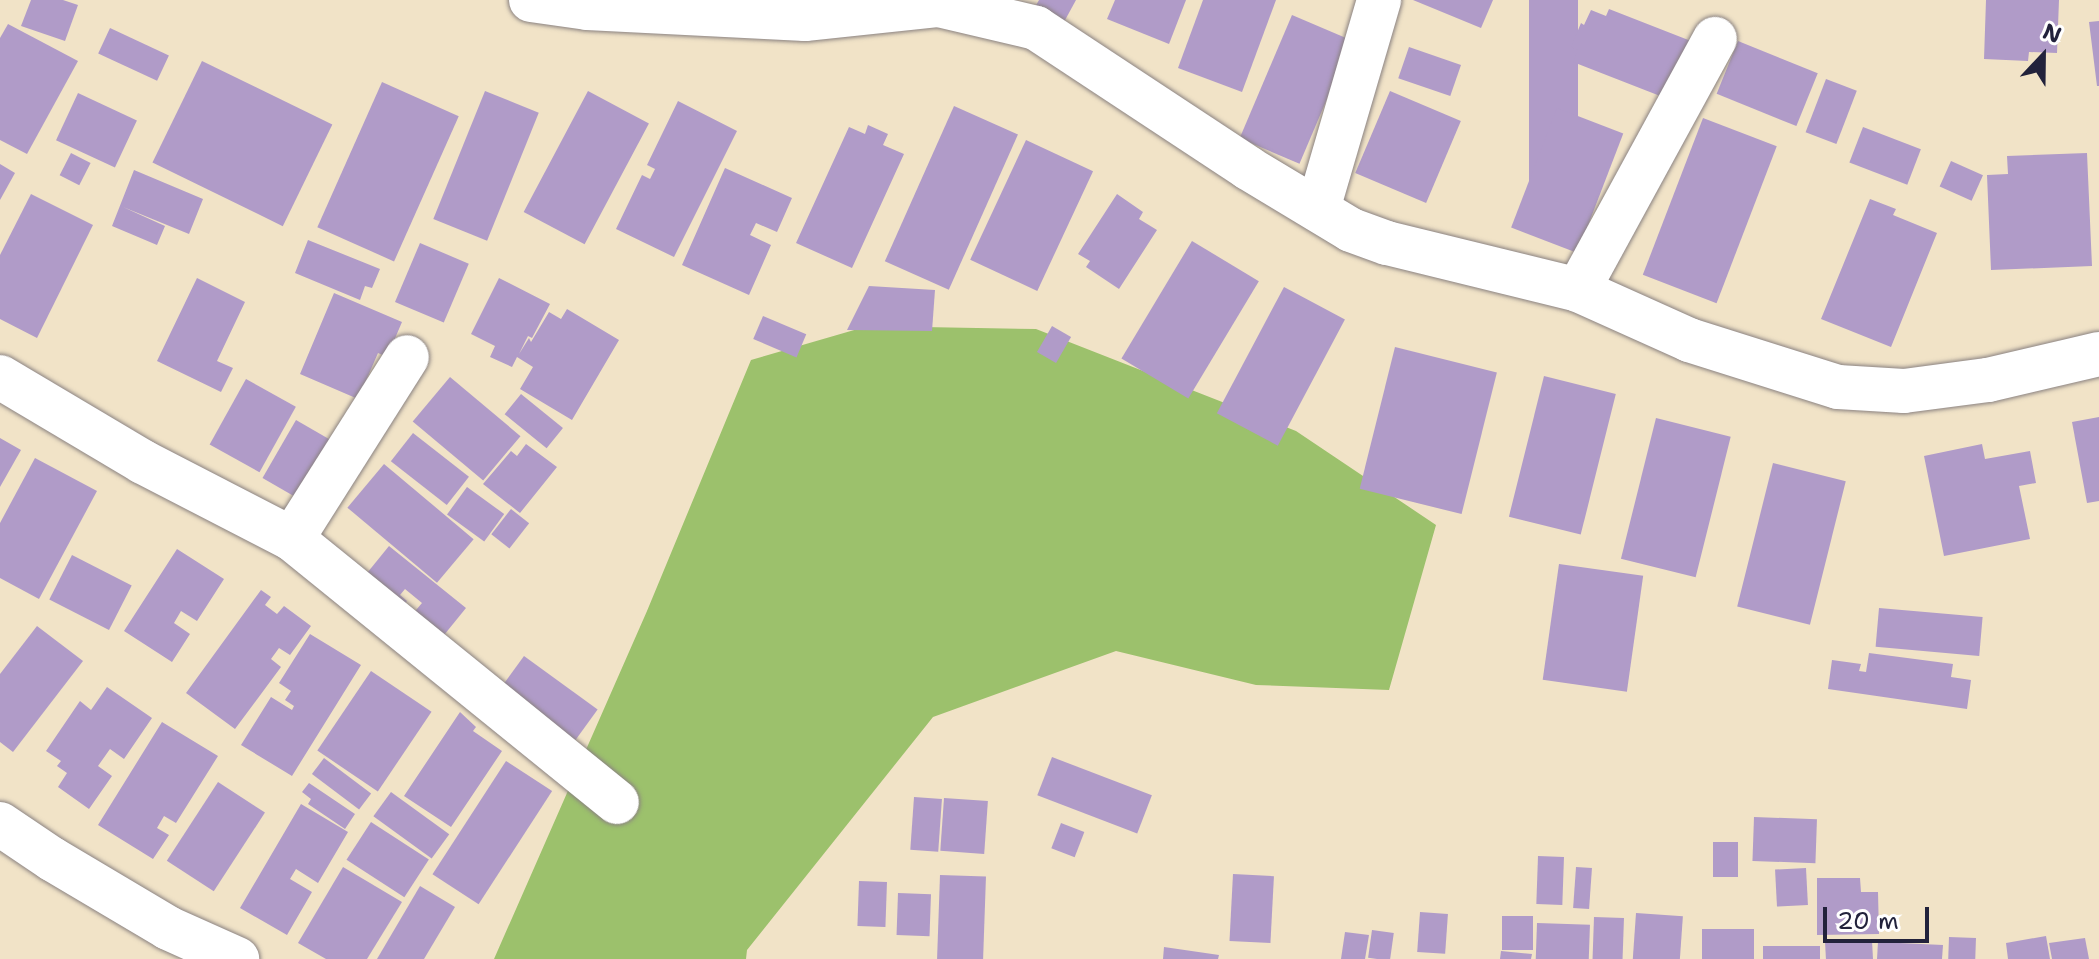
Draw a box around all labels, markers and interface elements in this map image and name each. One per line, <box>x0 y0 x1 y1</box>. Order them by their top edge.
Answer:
north arrow <box>2003 16 2083 96</box>
text: N <box>2039 17 2066 50</box>
scale bar <box>1827 891 1933 941</box>
text: 20 m <box>1837 905 1899 937</box>

